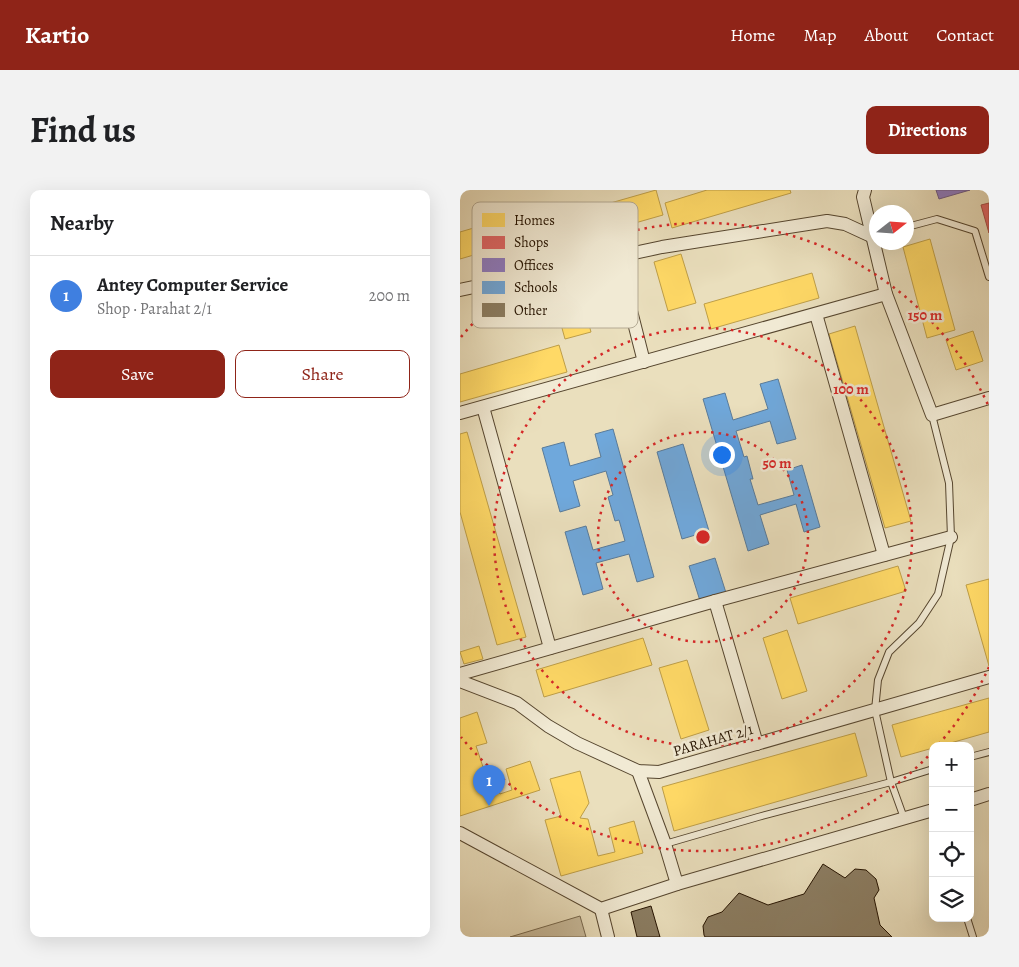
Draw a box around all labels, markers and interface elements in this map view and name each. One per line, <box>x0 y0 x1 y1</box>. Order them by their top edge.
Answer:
text: Kartio <box>25 19 89 51</box>
text: Home <box>730 23 775 47</box>
text: Map <box>803 23 836 47</box>
text: About <box>864 23 908 47</box>
text: Contact <box>936 23 994 47</box>
text: Find us <box>30 106 136 154</box>
button: Directions <box>866 106 989 154</box>
legend <box>472 202 638 328</box>
north arrow <box>869 205 914 250</box>
text: Nearby <box>50 209 113 237</box>
text: Homes <box>514 211 555 230</box>
text: Shops <box>514 233 549 252</box>
text: Offices <box>514 256 554 275</box>
text: Antey Computer Service <box>97 272 288 298</box>
text: Schools <box>514 278 558 297</box>
text: 1 <box>63 285 69 307</box>
text: 200 m <box>369 285 410 307</box>
text: Shop · Parahat 2/1 <box>97 298 212 320</box>
text: Other <box>514 301 548 320</box>
text: 150 m <box>908 305 943 325</box>
button: Save <box>50 350 225 398</box>
button: Share <box>235 350 410 398</box>
text: 100 m <box>833 379 869 399</box>
your location <box>709 442 735 468</box>
text: 50 m <box>762 453 792 473</box>
centre of rings <box>694 528 712 546</box>
street label: PARAHAT 2/1 <box>671 719 755 761</box>
map controls <box>929 742 974 922</box>
button: + <box>929 742 974 787</box>
pin: 1 <box>473 765 505 806</box>
button: − <box>929 787 974 832</box>
button: locate <box>929 832 974 877</box>
button: layers <box>929 877 974 922</box>

